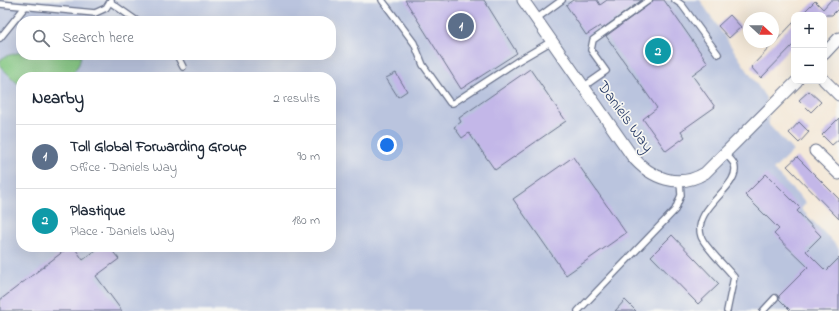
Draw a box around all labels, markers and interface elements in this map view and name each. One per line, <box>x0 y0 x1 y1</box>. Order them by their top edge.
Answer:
pin: 1 <box>448 11 474 41</box>
north arrow <box>743 12 779 48</box>
map controls <box>791 12 827 84</box>
button: + <box>791 12 827 48</box>
search box <box>16 16 336 60</box>
icon: search <box>30 27 52 49</box>
text: Search here <box>62 27 134 49</box>
pin: 2 <box>645 36 671 66</box>
button: − <box>791 48 827 84</box>
street label: Daniels Way <box>590 76 659 158</box>
text: Nearby <box>32 86 84 111</box>
text: 2 results <box>273 89 320 108</box>
your location <box>377 135 397 155</box>
text: Toll Global Forwarding Group <box>70 136 247 158</box>
text: 1 <box>43 147 47 166</box>
text: 90 m <box>297 147 320 166</box>
text: Office · Daniels Way <box>70 158 177 177</box>
text: Plastique <box>70 200 125 222</box>
text: 2 <box>42 211 48 230</box>
text: 180 m <box>292 211 320 230</box>
text: Place · Daniels Way <box>70 222 174 241</box>

